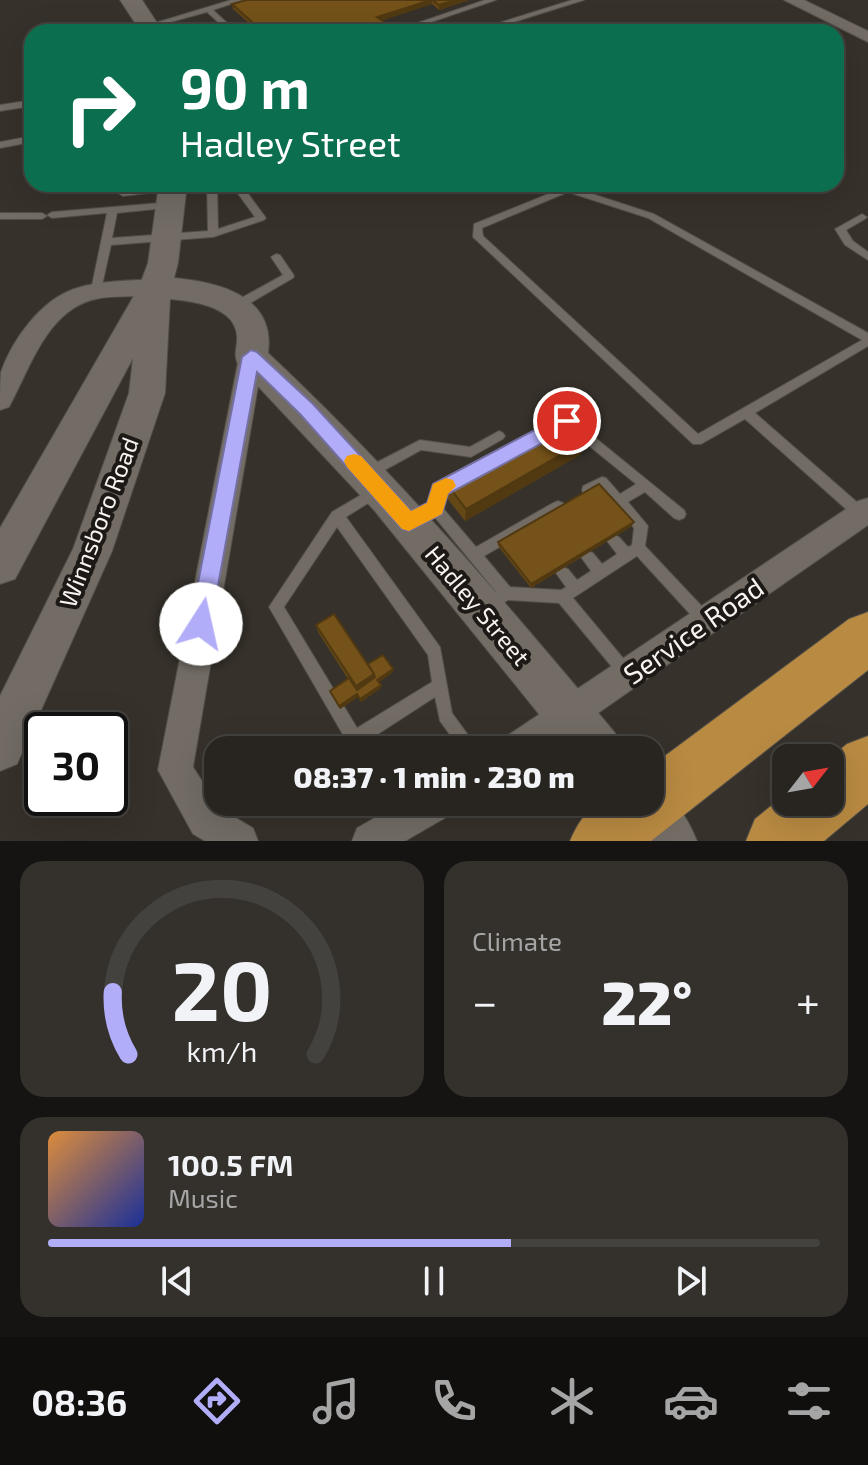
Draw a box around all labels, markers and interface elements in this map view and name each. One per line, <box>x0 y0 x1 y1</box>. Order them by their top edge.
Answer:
text: 90 m <box>180 53 310 120</box>
icon: right <box>48 56 152 160</box>
text: Hadley Street <box>180 121 401 164</box>
pin <box>533 387 601 455</box>
icon: arrive <box>545 399 589 443</box>
street label: Winnsboro Road <box>52 433 144 611</box>
street label: Hadley Street <box>420 539 536 671</box>
street label: Service Road <box>616 569 770 691</box>
position arrow <box>159 582 243 666</box>
speed limit sign: 30 <box>24 712 128 816</box>
north arrow <box>772 744 844 816</box>
map controls <box>772 744 844 816</box>
text: 08:37 · 1 min · 230 m <box>293 758 575 794</box>
text: Climate <box>472 925 562 956</box>
text: 20 <box>172 938 272 1038</box>
text: 22° <box>601 965 692 1037</box>
text: − <box>472 974 498 1027</box>
text: + <box>796 974 820 1027</box>
text: km/h <box>187 1033 257 1068</box>
text: 100.5 FM <box>168 1146 293 1182</box>
text: Music <box>168 1182 238 1213</box>
icon: previous <box>155 1259 199 1303</box>
icon: pause <box>412 1259 456 1303</box>
icon: next <box>669 1259 713 1303</box>
icon: directions <box>189 1373 245 1429</box>
icon: music <box>308 1373 364 1429</box>
icon: phone <box>426 1373 482 1429</box>
icon: climate <box>544 1373 600 1429</box>
icon: car <box>663 1373 719 1429</box>
icon: filters <box>781 1373 837 1429</box>
text: 08:36 <box>31 1380 127 1423</box>

